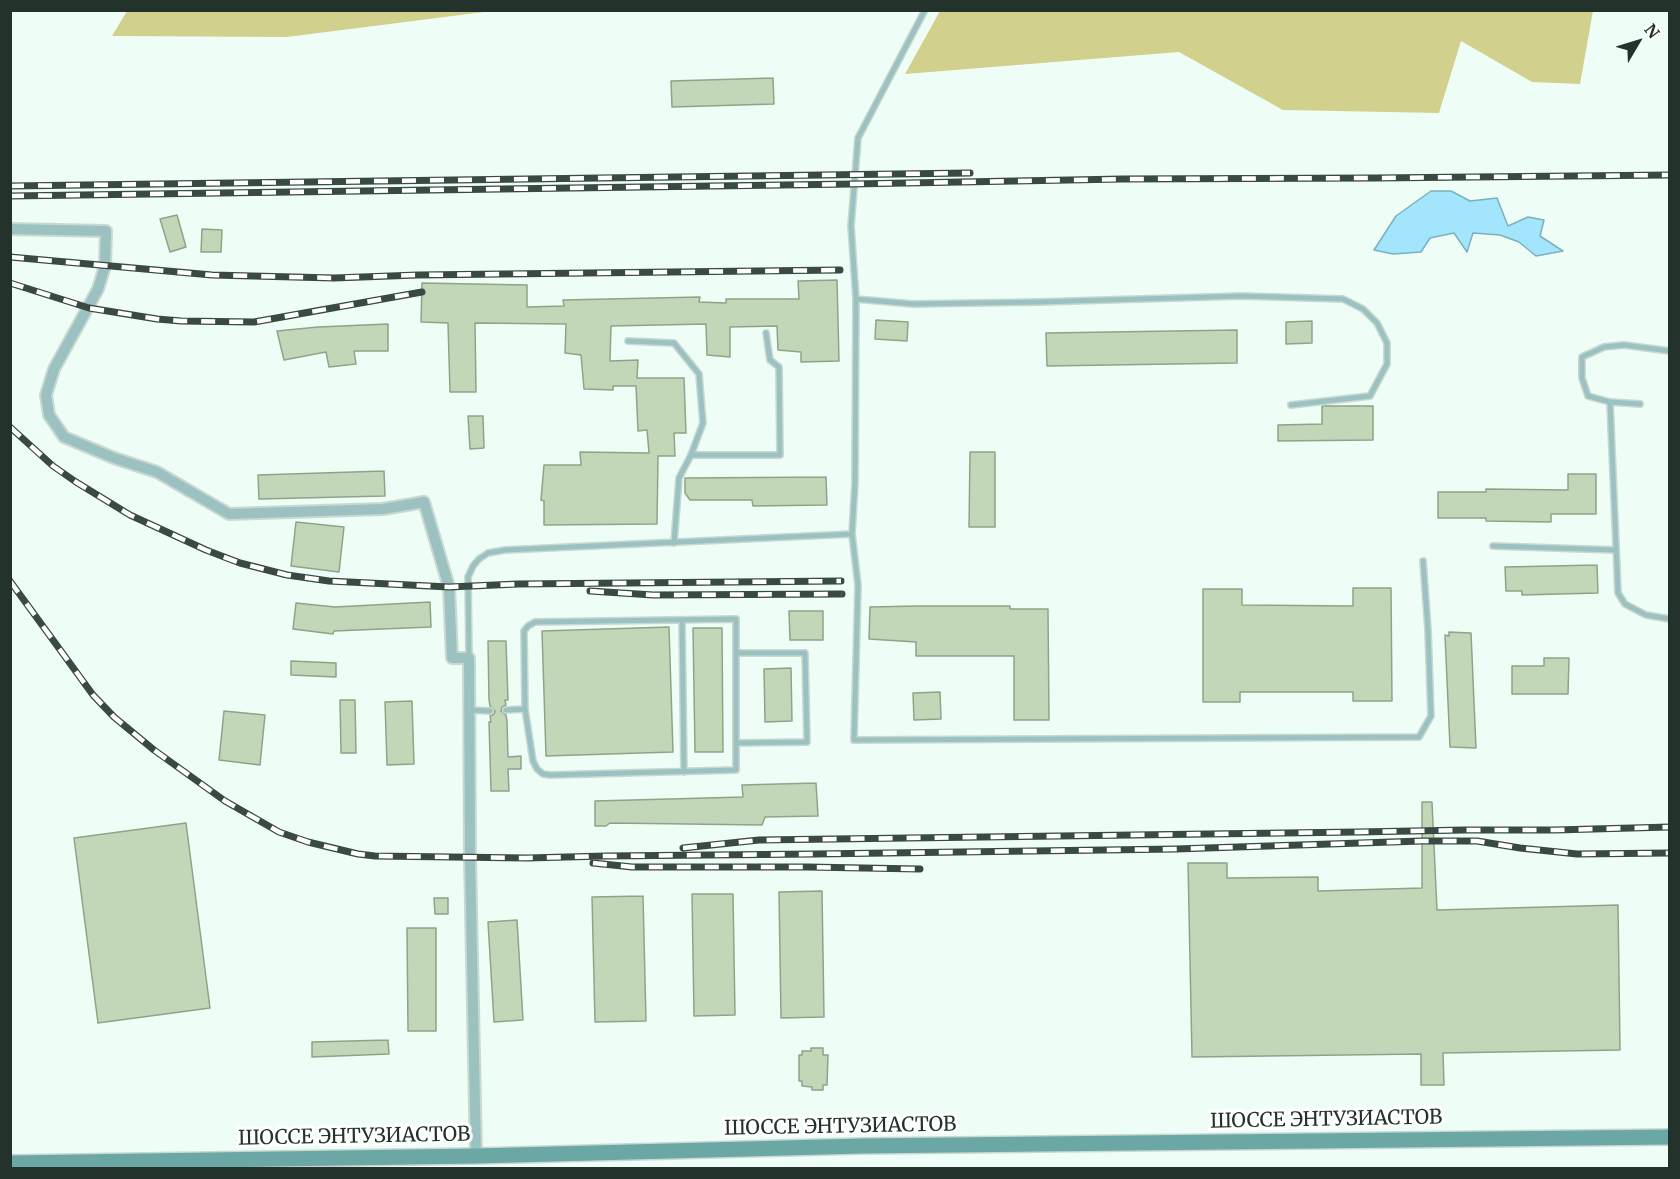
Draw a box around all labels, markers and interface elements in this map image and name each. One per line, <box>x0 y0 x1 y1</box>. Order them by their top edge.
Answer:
north arrow <box>1608 12 1668 72</box>
text: N <box>1640 20 1664 42</box>
street label: ШОССЕ ЭНТУЗИАСТОВ <box>1210 1106 1442 1134</box>
street label: ШОССЕ ЭНТУЗИАСТОВ <box>724 1113 956 1141</box>
street label: ШОССЕ ЭНТУЗИАСТОВ <box>238 1123 470 1151</box>

